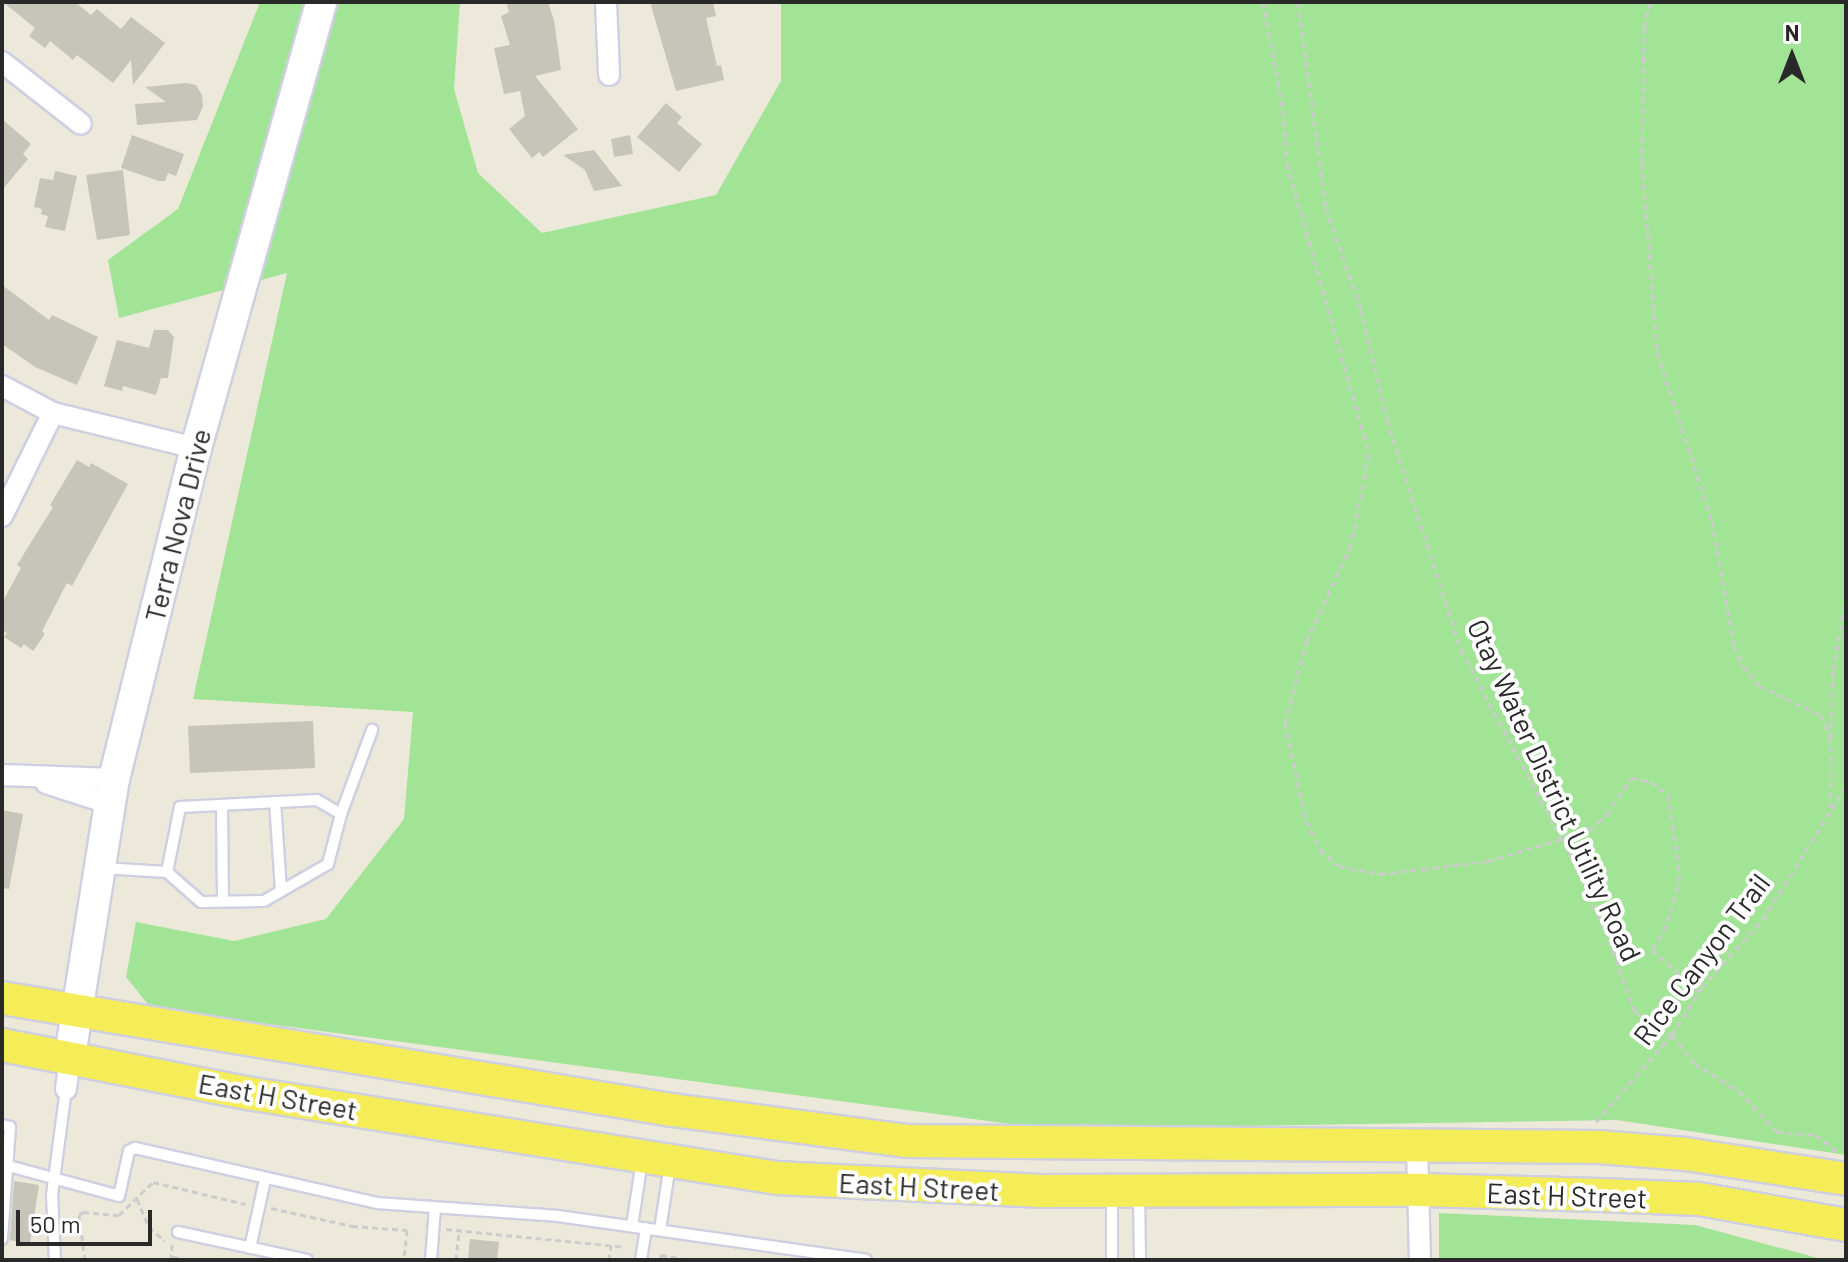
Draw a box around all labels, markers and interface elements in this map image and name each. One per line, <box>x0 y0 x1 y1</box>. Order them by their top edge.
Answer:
north arrow <box>1752 16 1832 96</box>
text: N <box>1785 19 1799 45</box>
street label: Terra Nova Drive <box>137 425 217 625</box>
street label: Otay Water District Utility Road <box>1461 614 1649 966</box>
street label: Rice Canyon Trail <box>1626 867 1776 1051</box>
street label: East H Street <box>196 1065 360 1127</box>
street label: East H Street <box>838 1165 1000 1207</box>
street label: East H Street <box>1486 1175 1648 1215</box>
scale bar <box>20 1194 156 1244</box>
text: 50 m <box>30 1209 81 1238</box>

